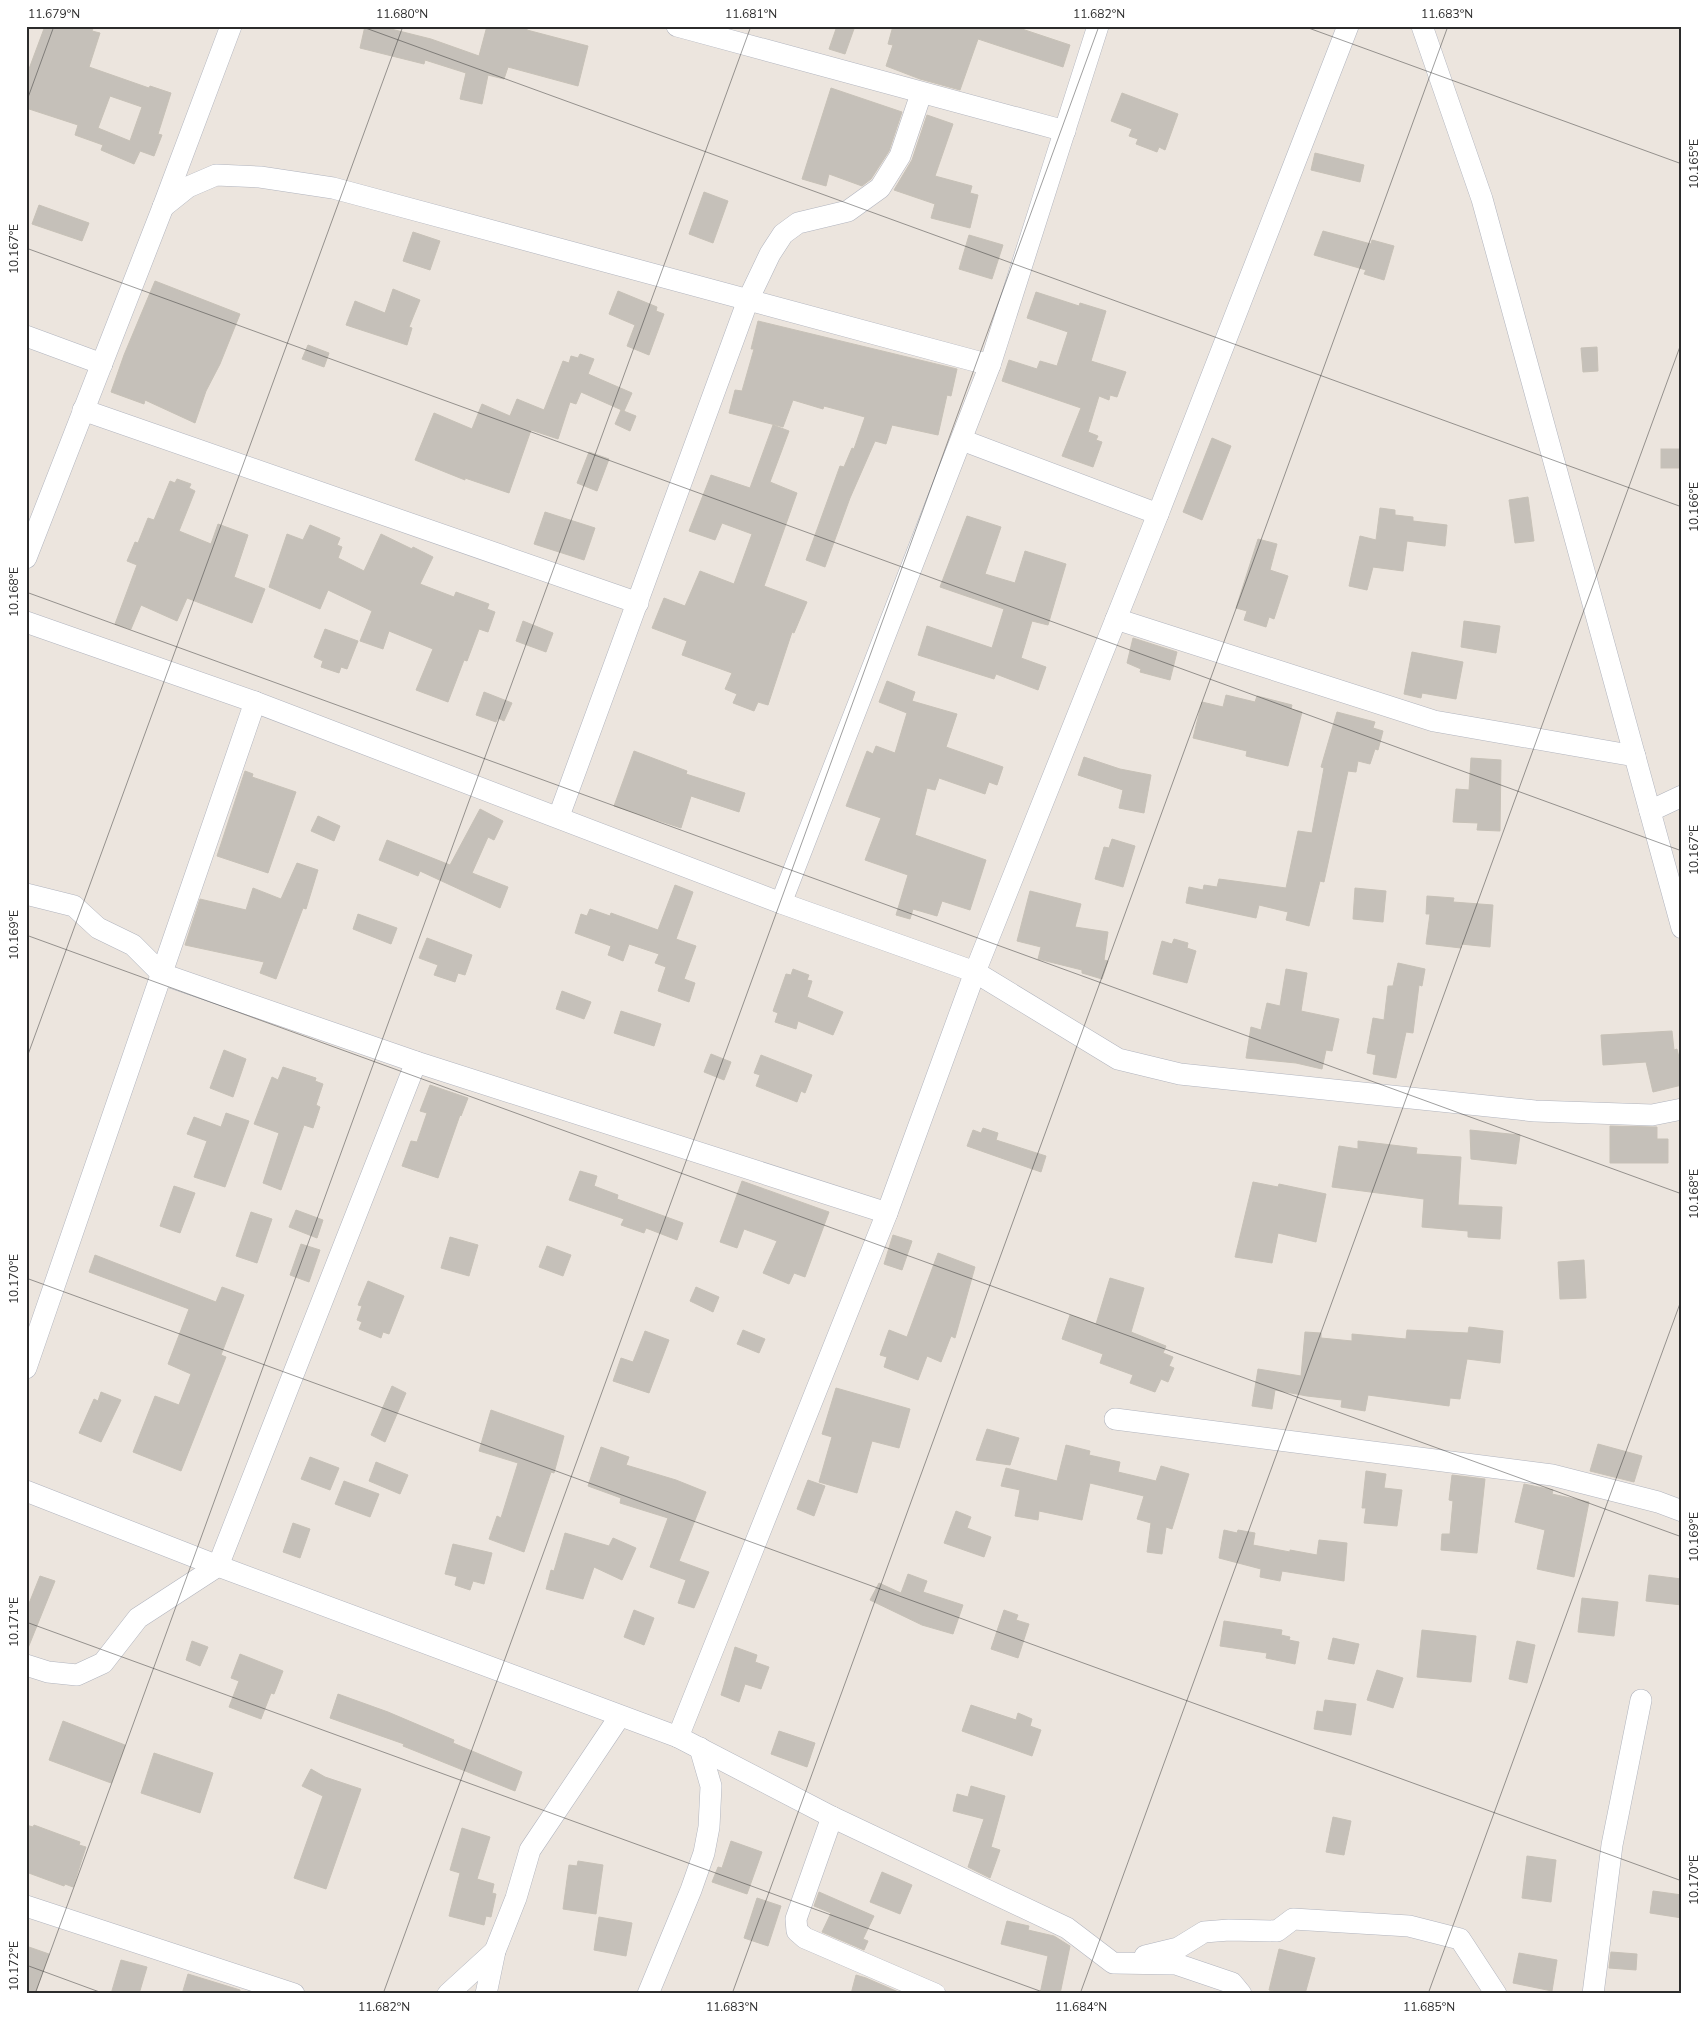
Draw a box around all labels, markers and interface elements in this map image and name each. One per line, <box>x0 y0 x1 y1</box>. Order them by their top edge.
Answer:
text: 11.679°N <box>28 6 80 22</box>
text: 11.680°N <box>376 6 428 22</box>
text: 11.681°N <box>725 6 777 22</box>
text: 11.682°N <box>1073 6 1125 22</box>
text: 11.683°N <box>1421 6 1473 22</box>
text: 10.165°E <box>1686 139 1702 189</box>
text: 10.167°E <box>6 224 22 274</box>
text: 10.166°E <box>1686 482 1702 532</box>
text: 10.168°E <box>6 567 22 617</box>
text: 10.167°E <box>1686 825 1702 875</box>
text: 10.169°E <box>6 910 22 960</box>
text: 10.168°E <box>1686 1169 1702 1219</box>
text: 10.170°E <box>6 1254 22 1304</box>
text: 10.169°E <box>1686 1512 1702 1562</box>
text: 10.171°E <box>6 1597 22 1647</box>
text: 10.170°E <box>1686 1855 1702 1905</box>
text: 10.172°E <box>6 1941 22 1991</box>
text: 11.682°N <box>358 1999 410 2015</box>
text: 11.683°N <box>706 1999 758 2015</box>
text: 11.684°N <box>1055 1999 1107 2015</box>
text: 11.685°N <box>1403 1999 1455 2015</box>

